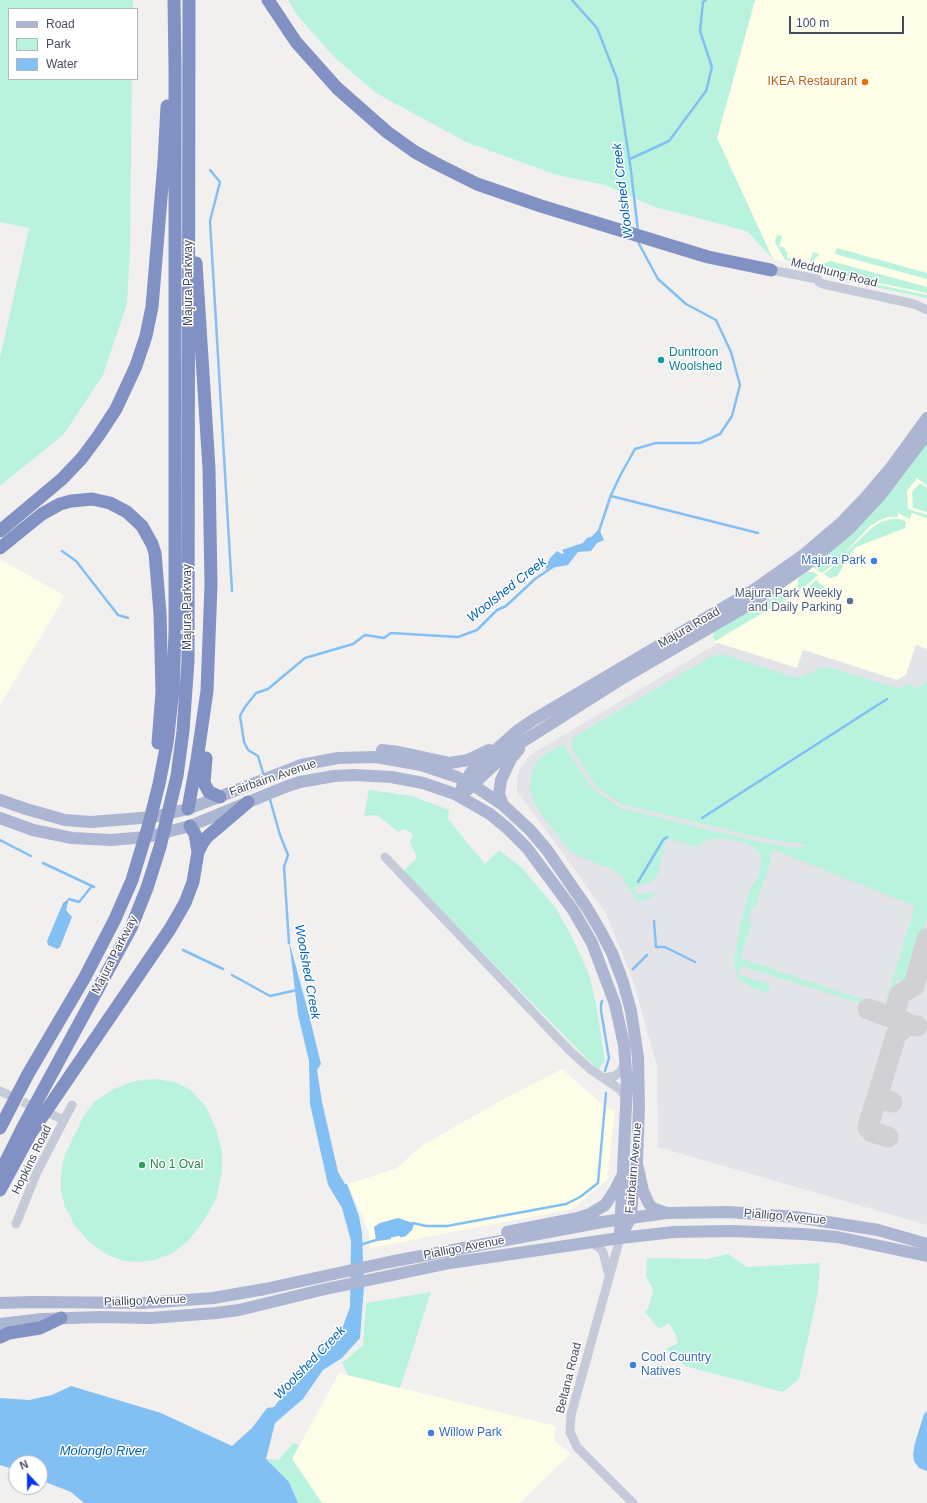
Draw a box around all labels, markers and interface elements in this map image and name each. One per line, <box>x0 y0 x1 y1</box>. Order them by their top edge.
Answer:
legend <box>8 8 138 80</box>
scale bar <box>791 8 906 34</box>
text: 100 m <box>796 16 829 30</box>
text: Road <box>46 17 75 31</box>
text: Park <box>46 37 71 51</box>
text: Water <box>46 57 78 71</box>
place label: IKEA Restaurant <box>768 75 857 89</box>
marker: IKEA Restaurant <box>860 77 870 87</box>
water label: Woolshed Creek <box>609 142 637 240</box>
street label: Majura Parkway <box>182 240 196 326</box>
street label: Meddhung Road <box>789 255 879 291</box>
place label: Duntroon Woolshed <box>669 346 722 374</box>
marker: Duntroon Woolshed <box>656 355 666 365</box>
water label: Woolshed Creek <box>464 554 550 626</box>
place label: Majura Park <box>801 554 866 568</box>
marker: Majura Park <box>869 556 879 566</box>
street label: Majura Parkway <box>181 564 195 650</box>
place label: Majura Park Weekly and Daily Parking <box>735 587 842 615</box>
marker: Majura Park Weekly and Daily Parking <box>845 596 855 606</box>
street label: Majura Road <box>656 605 722 651</box>
street label: Fairbairn Avenue <box>228 756 318 800</box>
street label: Majura Parkway <box>89 913 141 997</box>
water label: Woolshed Creek <box>291 923 323 1021</box>
street label: Fairbairn Avenue <box>623 1122 645 1214</box>
street label: Hopkins Road <box>9 1123 55 1197</box>
place label: No 1 Oval <box>150 1158 203 1172</box>
marker: No 1 Oval <box>137 1160 147 1170</box>
street label: Pialligo Avenue <box>743 1206 827 1228</box>
street label: Pialligo Avenue <box>422 1233 506 1263</box>
street label: Pialligo Avenue <box>104 1292 186 1310</box>
water label: Woolshed Creek <box>271 1323 349 1403</box>
street label: Beltana Road <box>553 1341 585 1415</box>
place label: Cool Country Natives <box>641 1351 711 1379</box>
marker: Cool Country Natives <box>628 1360 638 1370</box>
place label: Willow Park <box>439 1426 502 1440</box>
marker: Willow Park <box>426 1428 436 1438</box>
water label: Molonglo River <box>60 1443 146 1459</box>
north arrow <box>8 1455 48 1495</box>
text: N <box>18 1458 30 1472</box>

